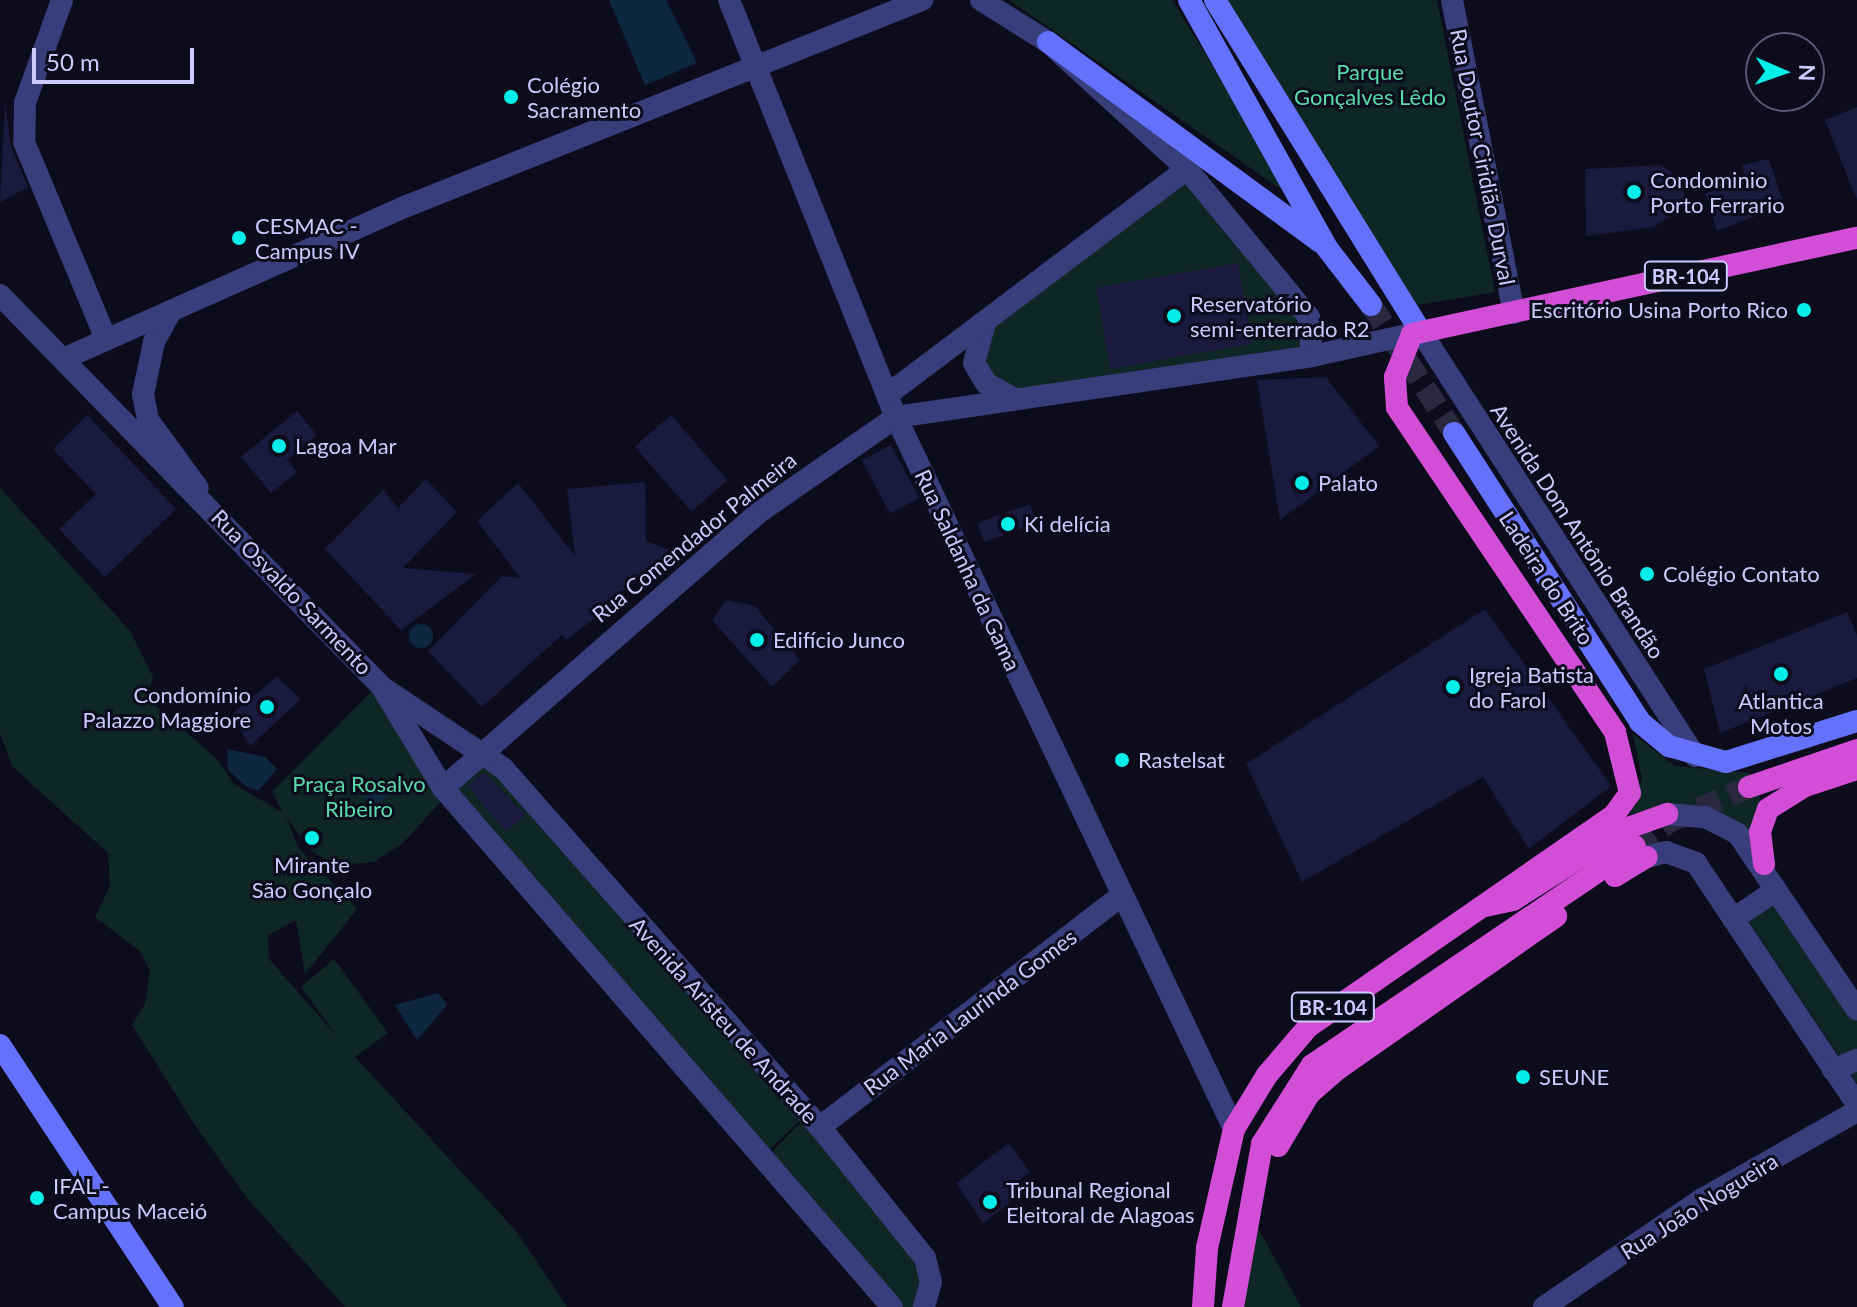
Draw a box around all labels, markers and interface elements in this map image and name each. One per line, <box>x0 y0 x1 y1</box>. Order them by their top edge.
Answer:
street label: Rua Doutor Ciridião Durval <box>1445 26 1521 288</box>
scale bar <box>36 32 198 82</box>
north arrow <box>1745 32 1825 112</box>
text: 50 m <box>46 47 100 76</box>
park label: Parque Gonçalves Lêdo <box>1294 58 1446 110</box>
text: N <box>1794 64 1821 82</box>
place label: Colégio Sacramento <box>527 71 641 122</box>
marker: Colégio Sacramento <box>502 88 520 106</box>
place label: Condominio Porto Ferrario <box>1650 166 1785 218</box>
marker: Condominio Porto Ferrario <box>1625 183 1643 201</box>
place label: CESMAC - Campus IV <box>255 212 360 264</box>
marker: CESMAC - Campus IV <box>230 229 248 247</box>
road number: BR-104 <box>1642 260 1730 292</box>
place label: Reservatório semi-enterrado R2 <box>1190 290 1370 342</box>
place label: Escritório Usina Porto Rico <box>1530 297 1788 323</box>
marker: Escritório Usina Porto Rico <box>1795 301 1813 319</box>
marker: Reservatório semi-enterrado R2 <box>1165 307 1183 325</box>
street label: Avenida Dom Antônio Brandão <box>1485 398 1671 664</box>
place label: Lagoa Mar <box>295 433 397 459</box>
marker: Lagoa Mar <box>270 437 288 455</box>
street label: Rua Comendador Palmeira <box>586 446 802 628</box>
street label: Rua Saldanha da Gama <box>910 465 1026 675</box>
place label: Palato <box>1318 470 1378 496</box>
marker: Palato <box>1293 474 1311 492</box>
street label: Rua Osvaldo Sarmento <box>206 504 378 680</box>
street label: Ladeira do Brito <box>1494 506 1600 650</box>
place label: Ki delícia <box>1024 511 1111 537</box>
marker: Ki delícia <box>999 515 1017 533</box>
place label: Colégio Contato <box>1663 561 1820 587</box>
marker: Colégio Contato <box>1638 565 1656 583</box>
place label: Edifício Junco <box>773 627 906 653</box>
marker: Edifício Junco <box>748 631 766 649</box>
place label: Igreja Batista do Farol <box>1469 661 1594 712</box>
marker: Atlantica Motos <box>1772 665 1790 683</box>
marker: Igreja Batista do Farol <box>1444 678 1462 696</box>
place label: Condomínio Palazzo Maggiore <box>83 681 251 732</box>
place label: Atlantica Motos <box>1738 687 1824 738</box>
marker: Condomínio Palazzo Maggiore <box>258 698 276 716</box>
place label: Rastelsat <box>1138 747 1225 773</box>
marker: Rastelsat <box>1113 751 1131 769</box>
park label: Praça Rosalvo Ribeiro <box>292 770 426 822</box>
marker: Mirante São Gonçalo <box>303 829 321 847</box>
place label: Mirante São Gonçalo <box>252 851 372 902</box>
street label: Avenida Aristeu de Andrade <box>624 911 824 1129</box>
street label: Rua Maria Laurinda Gomes <box>858 923 1082 1101</box>
road number: BR-104 <box>1289 991 1377 1023</box>
place label: SEUNE <box>1539 1064 1609 1090</box>
marker: SEUNE <box>1514 1068 1532 1086</box>
street label: Rua João Nogueira <box>1615 1147 1783 1265</box>
place label: IFAL - Campus Maceió <box>53 1172 207 1224</box>
place label: Tribunal Regional Eleitoral de Alagoas <box>1006 1176 1195 1228</box>
marker: IFAL - Campus Maceió <box>28 1189 46 1207</box>
marker: Tribunal Regional Eleitoral de Alagoas <box>981 1193 999 1211</box>

